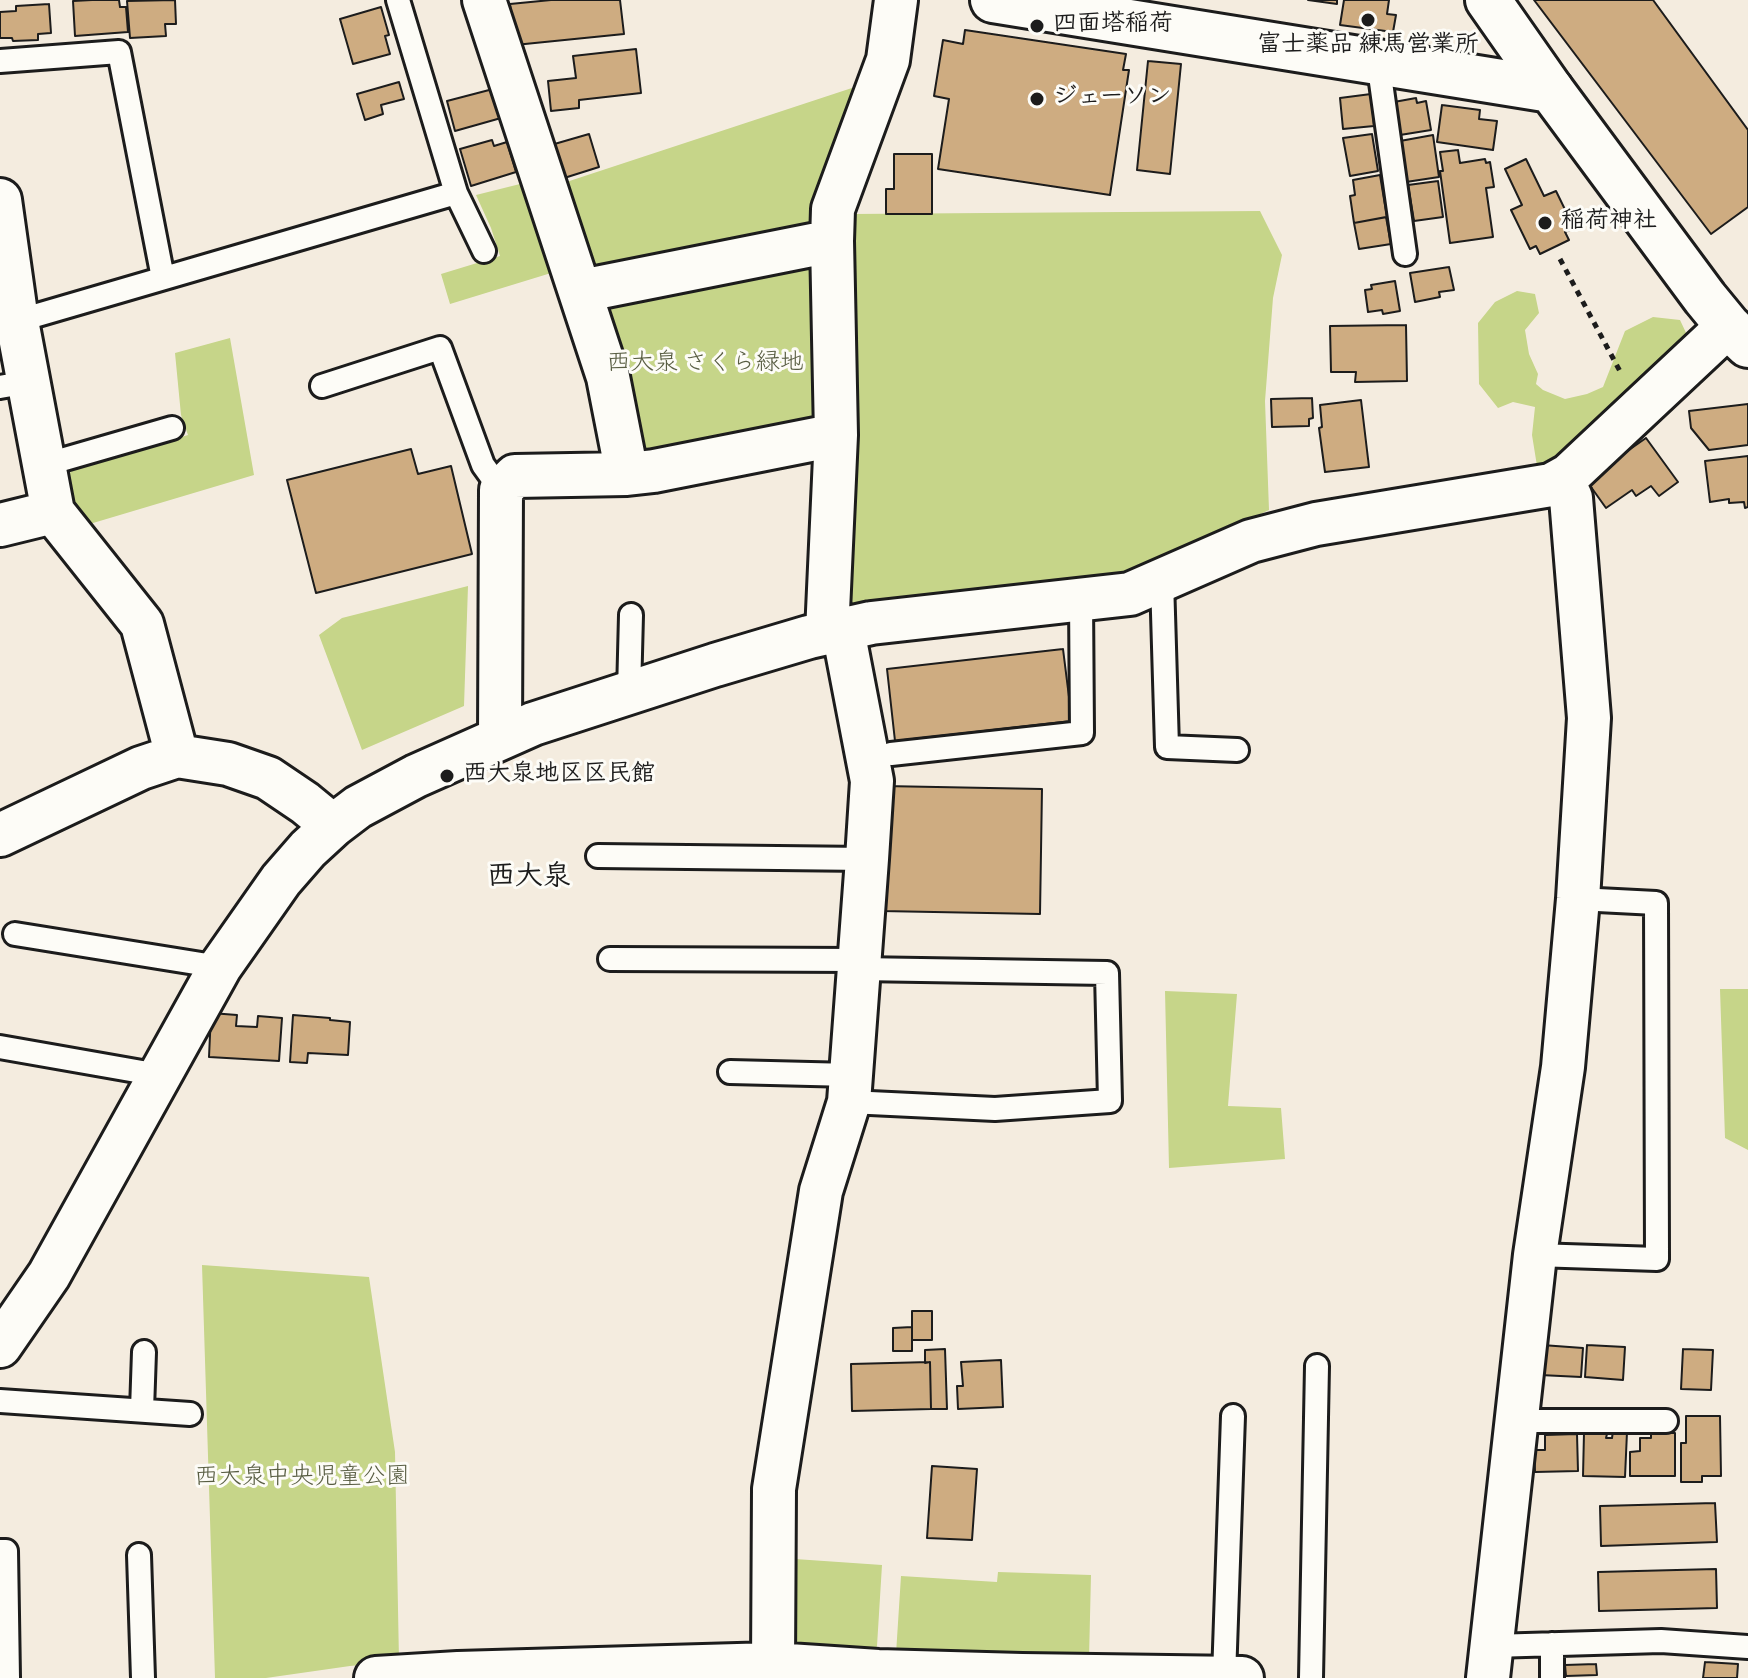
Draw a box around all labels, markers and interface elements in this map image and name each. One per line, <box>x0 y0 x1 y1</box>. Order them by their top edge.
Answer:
marker: 富士薬品 練馬営業所 <box>1359 11 1377 29</box>
place label: 四面塔稲荷 <box>1053 12 1173 40</box>
marker: 四面塔稲荷 <box>1028 17 1046 35</box>
place label: 富士薬品 練馬営業所 <box>1257 33 1479 61</box>
place label: ジェーソン <box>1053 85 1172 113</box>
marker: ジェーソン <box>1028 90 1046 108</box>
place label: 稲荷神社 <box>1561 209 1657 237</box>
marker: 稲荷神社 <box>1536 214 1554 232</box>
park label: 西大泉 さくら緑地 <box>606 351 804 379</box>
place label: 西大泉地区区民館 <box>463 762 655 790</box>
marker: 西大泉地区区民館 <box>438 767 456 785</box>
district label: 西大泉 <box>487 863 571 897</box>
park label: 西大泉中央児童公園 <box>194 1465 410 1493</box>

